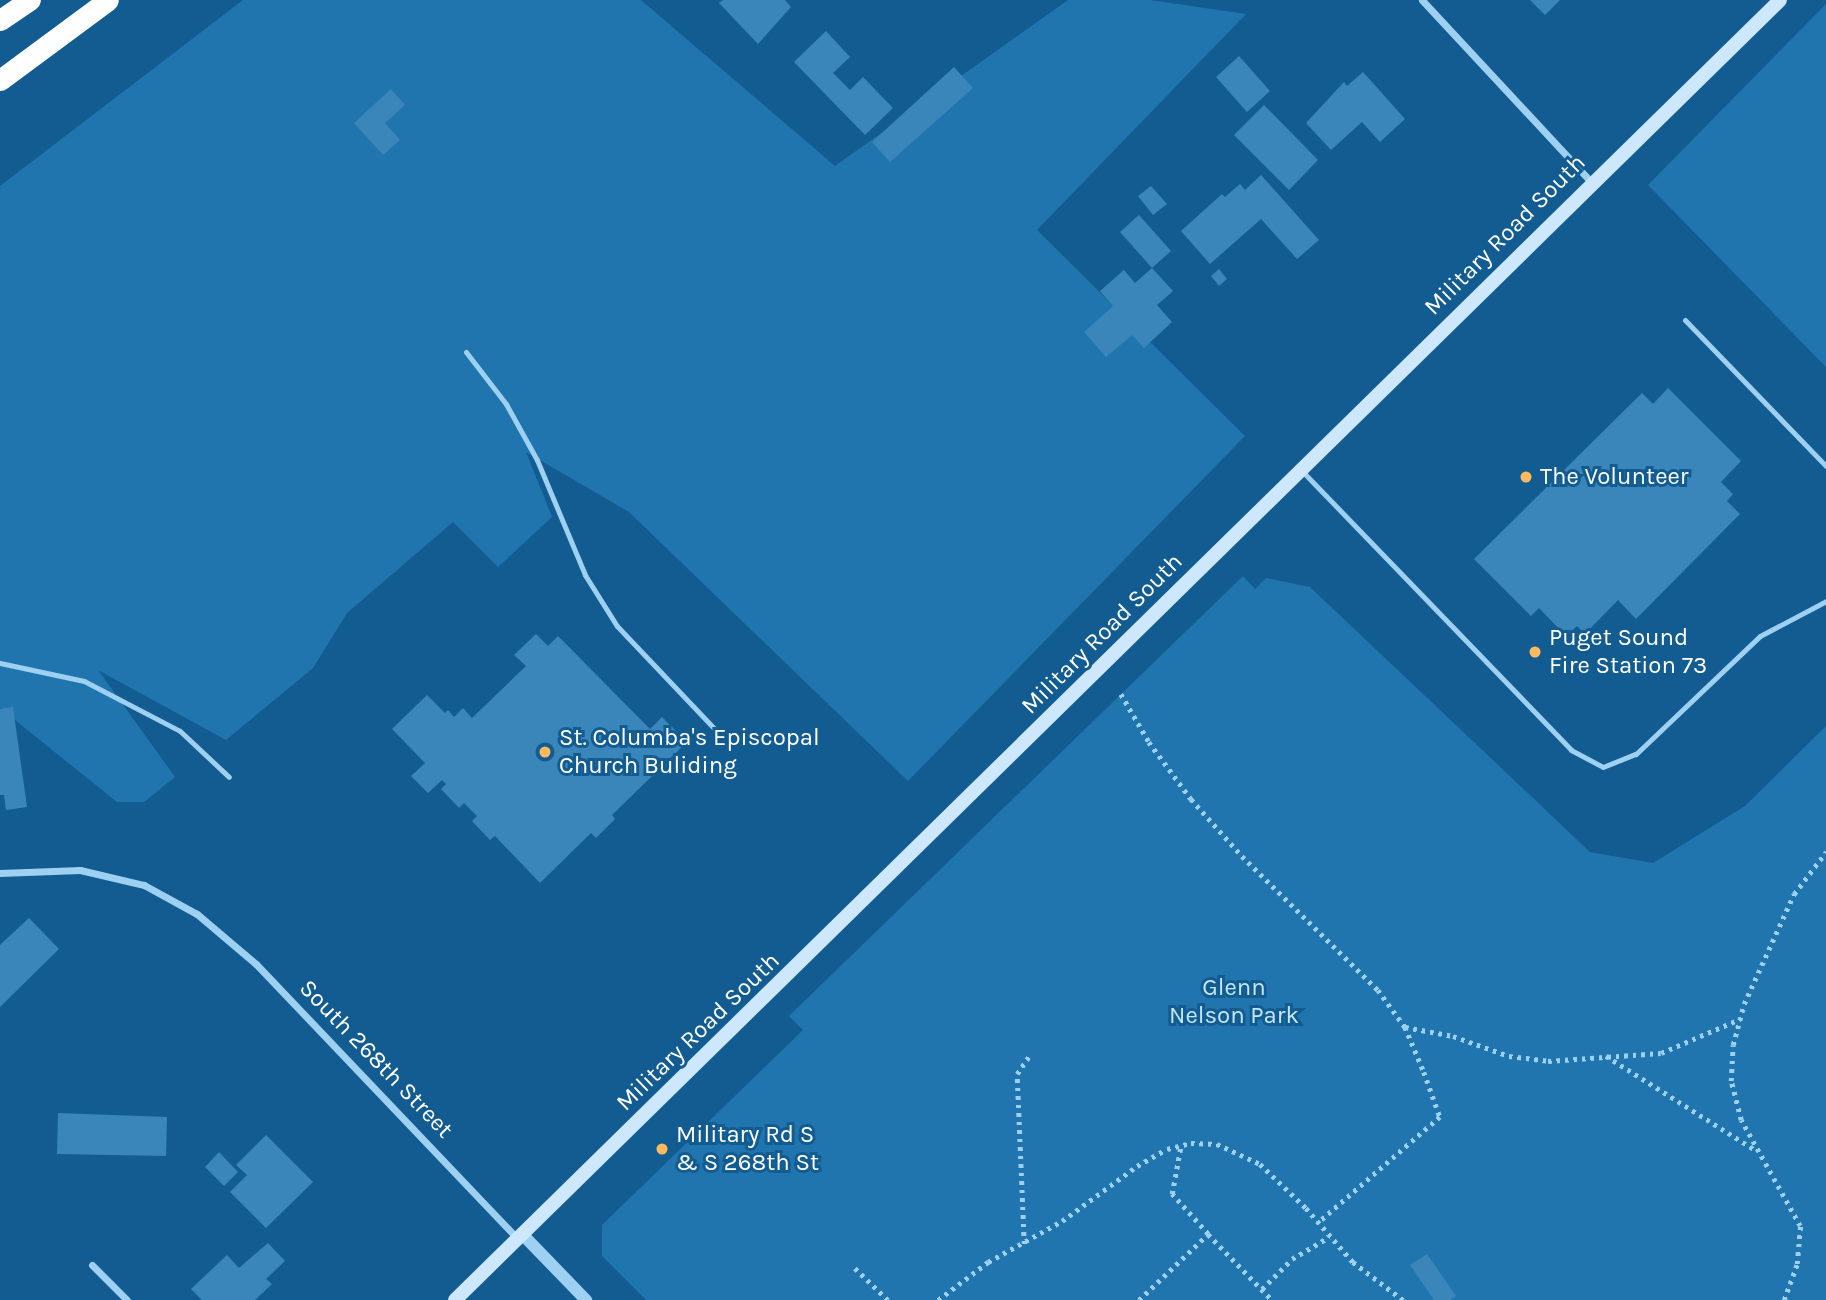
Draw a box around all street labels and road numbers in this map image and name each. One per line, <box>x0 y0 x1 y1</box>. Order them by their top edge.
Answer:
street label: Military Road South <box>1419 149 1591 321</box>
street label: Military Road South <box>1016 548 1188 720</box>
street label: Military Road South <box>610 947 786 1117</box>
street label: South 268th Street <box>293 974 459 1144</box>

